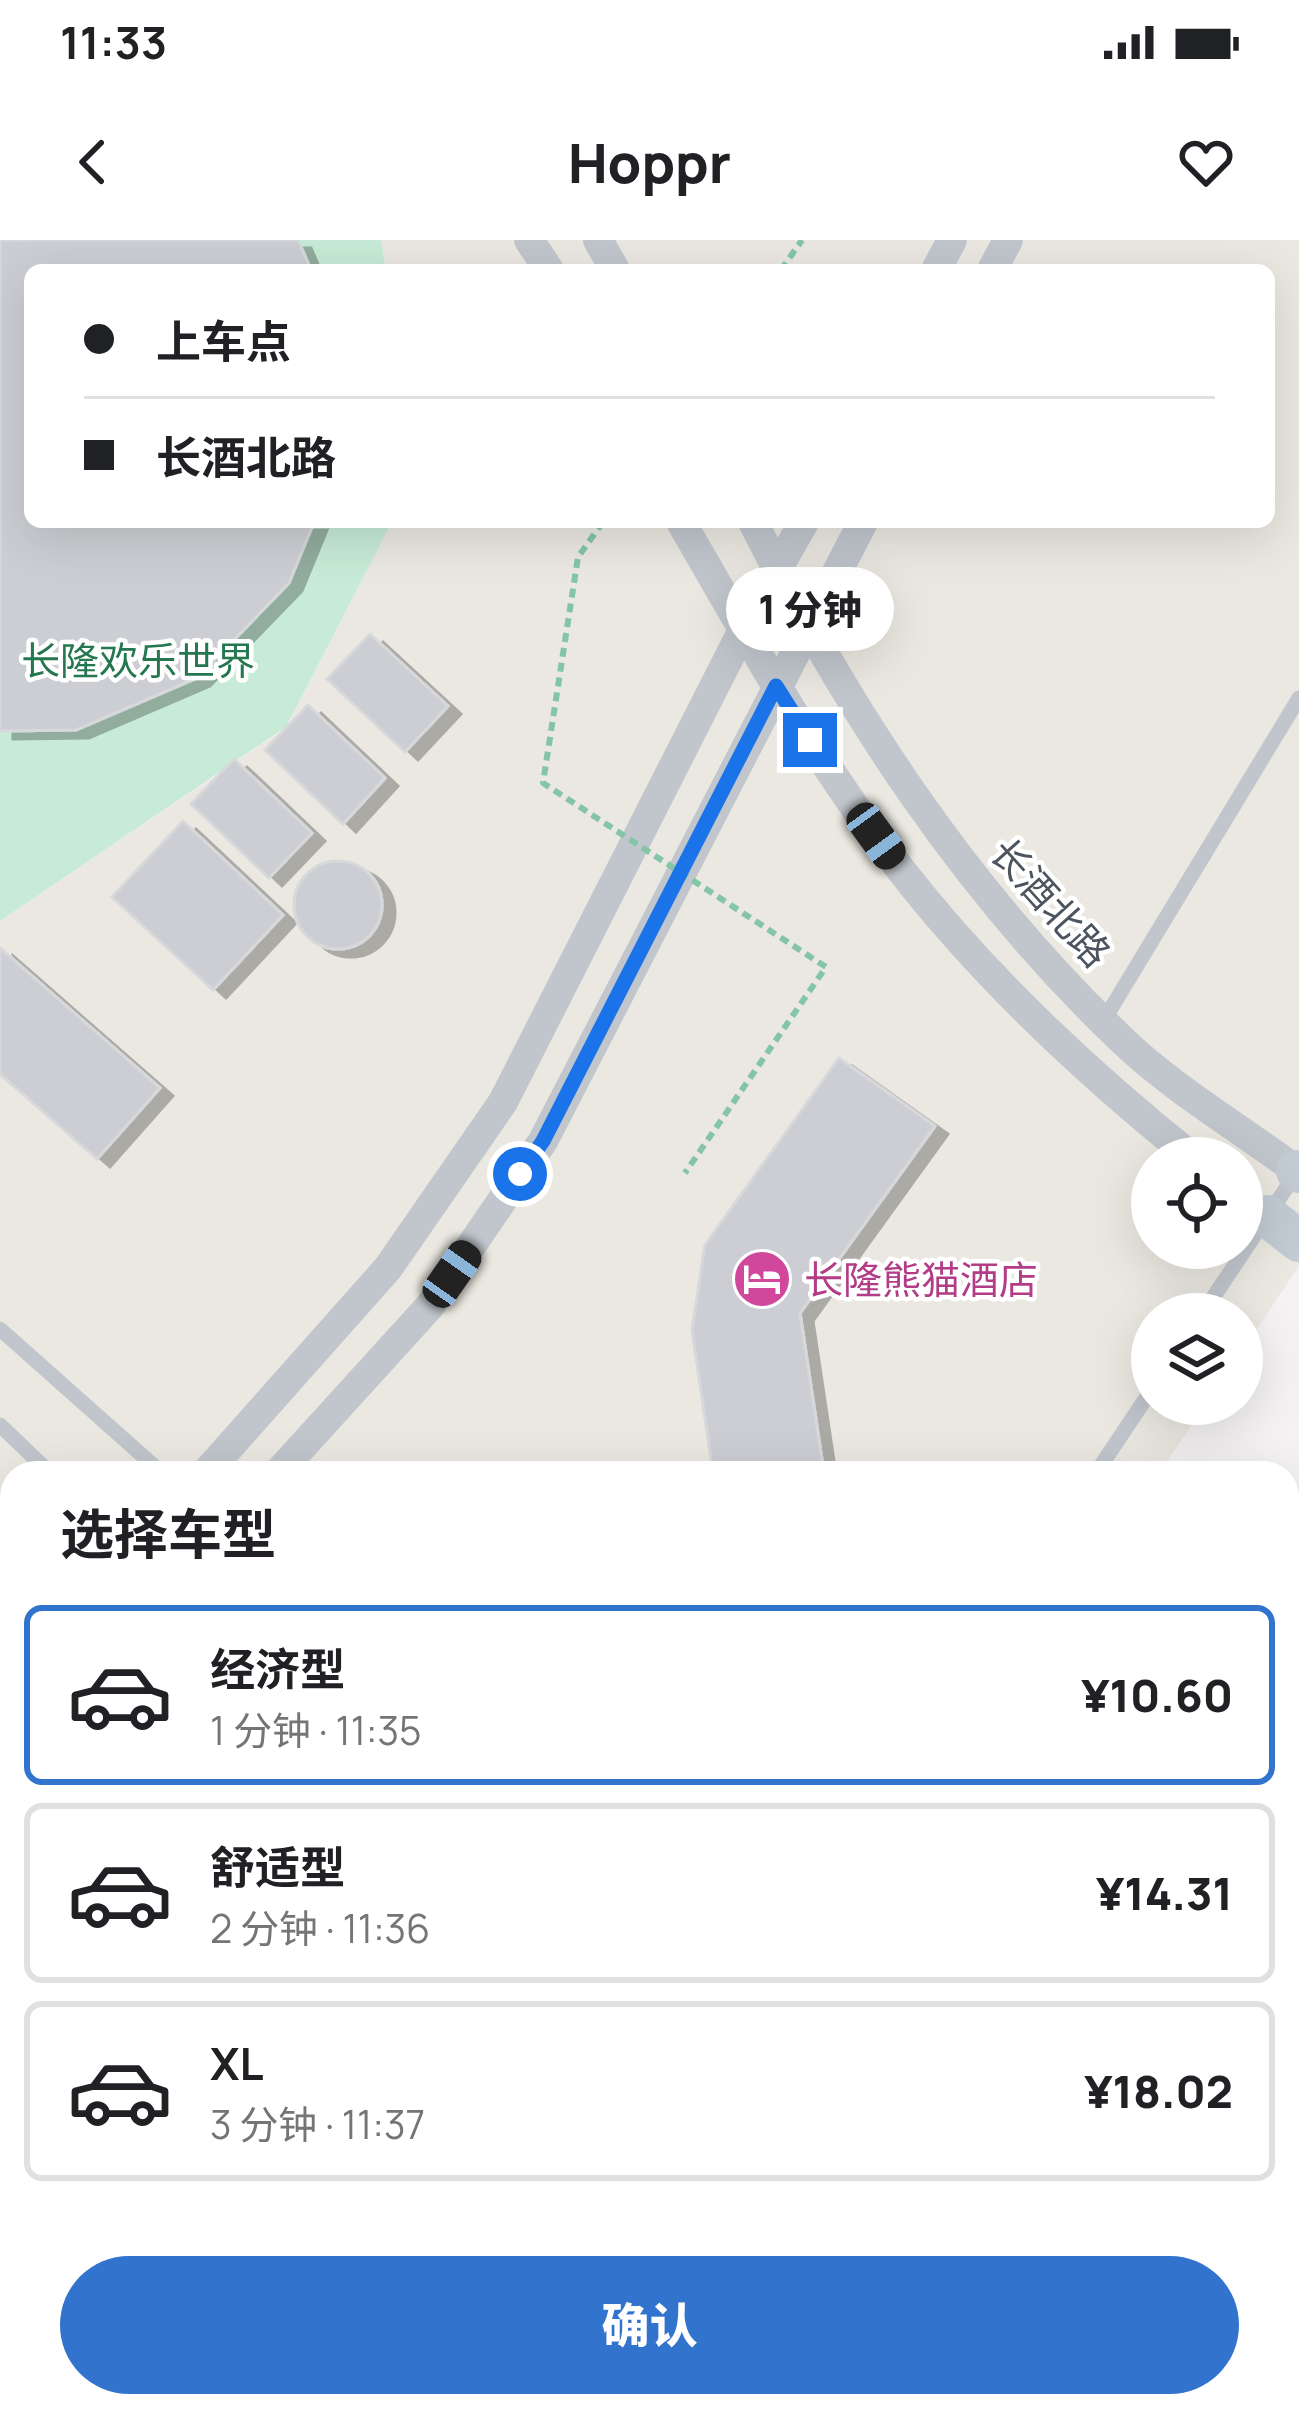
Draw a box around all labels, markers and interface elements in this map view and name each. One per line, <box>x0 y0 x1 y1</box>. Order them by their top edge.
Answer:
text: 11:33 <box>60 11 167 73</box>
text: Hoppr <box>568 125 731 199</box>
icon: back <box>60 129 126 195</box>
icon: heart <box>1173 129 1239 195</box>
text: 上车点 <box>156 310 291 372</box>
text: 长酒北路 <box>156 426 336 488</box>
callout: 1 分钟 <box>726 566 894 650</box>
text: 1 分钟 <box>758 582 862 636</box>
park label: 长隆欢乐世界 <box>21 633 255 687</box>
route end <box>783 713 837 767</box>
car <box>840 796 912 876</box>
street label: 长酒北路 <box>979 826 1123 978</box>
map controls <box>1131 1137 1263 1425</box>
button: locate <box>1131 1137 1263 1269</box>
route start <box>493 1147 547 1201</box>
car <box>417 1234 487 1314</box>
hotel icon: 长隆熊猫酒店 <box>731 1248 793 1310</box>
place label: 长隆熊猫酒店 <box>804 1252 1038 1306</box>
button: layers <box>1131 1293 1263 1425</box>
text: 选择车型 <box>60 1496 276 1570</box>
text: 经济型 <box>210 1638 345 1700</box>
icon: car <box>66 1641 174 1749</box>
text: ¥10.60 <box>1081 1664 1233 1726</box>
text: 1 分钟 · 11:35 <box>210 1703 422 1757</box>
text: 舒适型 <box>210 1836 345 1898</box>
icon: car <box>66 1839 174 1947</box>
text: ¥14.31 <box>1096 1862 1233 1924</box>
text: 2 分钟 · 11:36 <box>210 1901 430 1955</box>
text: XL <box>210 2032 264 2094</box>
icon: car <box>66 2037 174 2145</box>
text: ¥18.02 <box>1084 2060 1233 2122</box>
text: 3 分钟 · 11:37 <box>210 2097 425 2151</box>
button: 确认 <box>60 2256 1239 2394</box>

